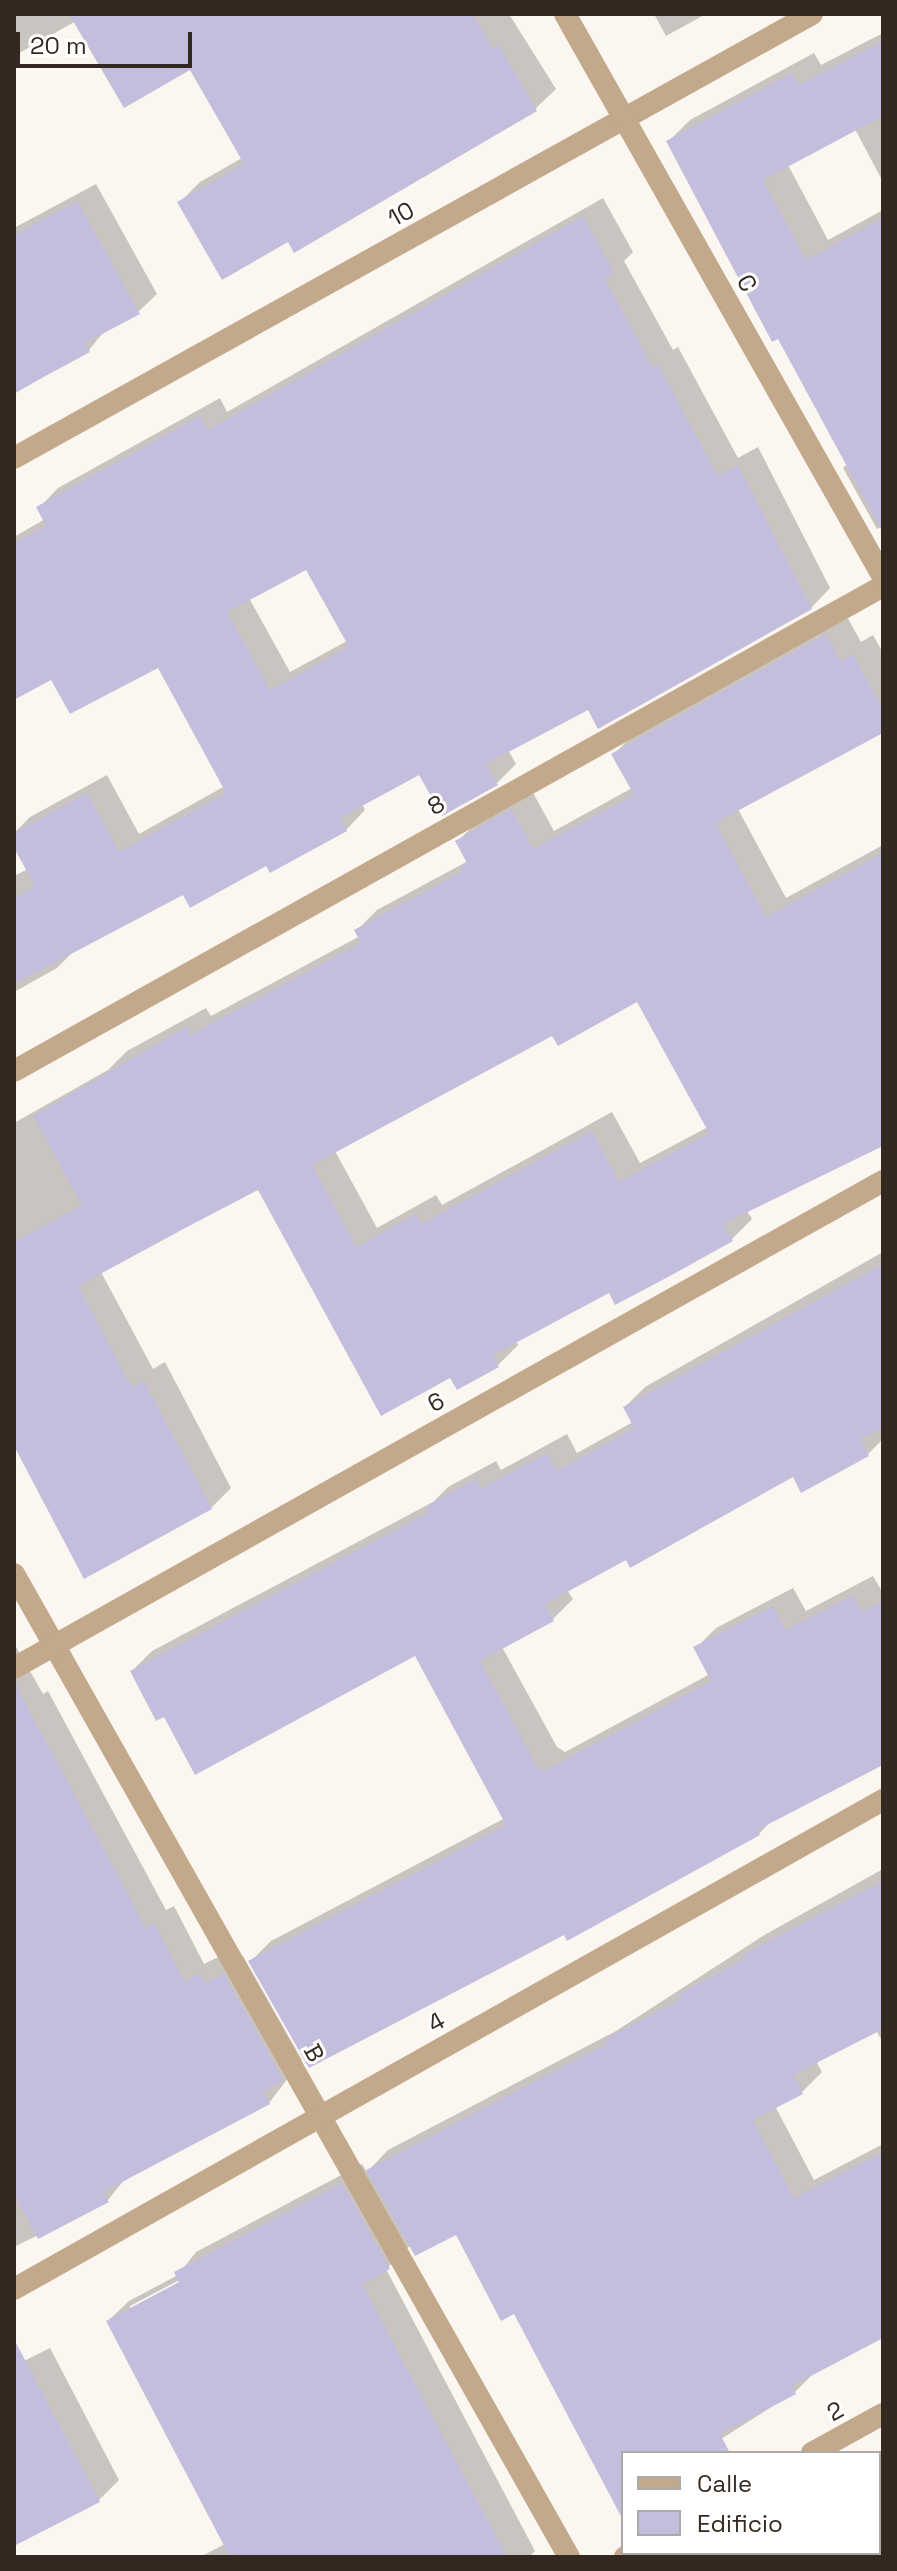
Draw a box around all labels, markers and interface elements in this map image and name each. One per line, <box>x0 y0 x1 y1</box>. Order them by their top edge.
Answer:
scale bar <box>20 16 196 66</box>
text: 20 m <box>30 30 87 61</box>
street label: 10 <box>383 195 419 233</box>
street label: C <box>731 269 763 297</box>
street label: 8 <box>422 789 450 821</box>
street label: 6 <box>423 1386 449 1418</box>
street label: 4 <box>422 2006 450 2038</box>
street label: B <box>298 2039 330 2067</box>
street label: 2 <box>822 2395 848 2427</box>
legend <box>621 2451 881 2555</box>
text: Calle <box>697 2468 752 2499</box>
text: Edificio <box>697 2508 783 2539</box>

